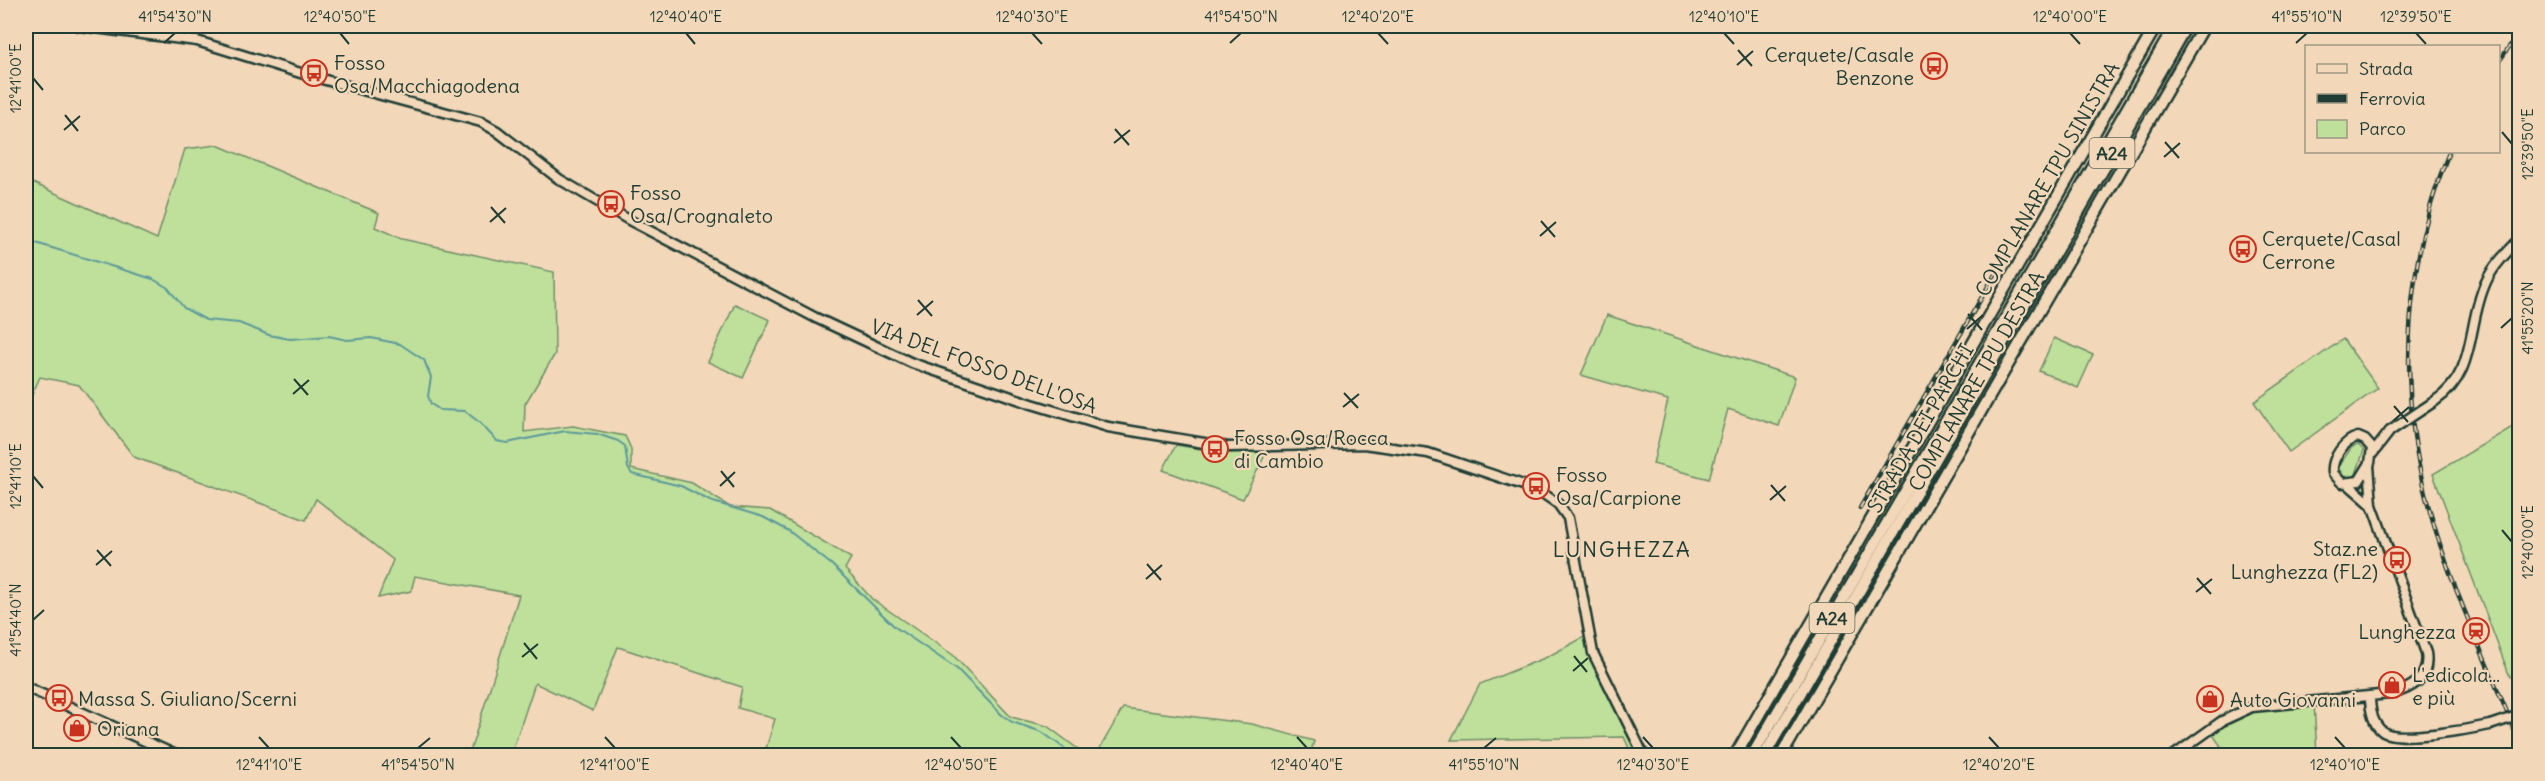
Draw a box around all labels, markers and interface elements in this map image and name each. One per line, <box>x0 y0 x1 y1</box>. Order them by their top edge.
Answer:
text: 41°54'30"N <box>138 7 212 26</box>
text: 12°40'50"E <box>304 7 377 26</box>
text: 12°40'40"E <box>650 7 722 26</box>
text: 12°40'30"E <box>996 7 1068 26</box>
text: 41°54'50"N <box>1204 7 1278 26</box>
text: 12°40'20"E <box>1342 7 1414 26</box>
text: 12°40'10"E <box>1689 7 1759 26</box>
text: 12°40'00"E <box>2033 7 2107 26</box>
text: 41°55'10"N <box>2272 7 2342 26</box>
text: 12°39'50"E <box>2380 7 2452 26</box>
place label: Cerquete/Casale Benzone <box>1764 42 1914 90</box>
text: 12°41'00"E <box>6 43 25 113</box>
legend <box>2305 45 2500 153</box>
place label: Fosso Osa/Macchiagodena <box>334 50 520 98</box>
bus stop icon: Cerquete/Casale Benzone <box>1919 51 1949 81</box>
street label: COMPLANARE TPU SINISTRA <box>1970 57 2125 301</box>
text: Strada <box>2359 57 2413 80</box>
bus stop icon: Fosso Osa/Macchiagodena <box>299 58 329 88</box>
text: Ferrovia <box>2359 87 2426 110</box>
text: 12°39'50"E <box>2518 108 2537 180</box>
text: Parco <box>2359 117 2406 140</box>
road number: A24 <box>2090 138 2134 168</box>
place label: Fosso Osa/Crognaleto <box>630 180 773 228</box>
bus stop icon: Fosso Osa/Crognaleto <box>596 189 626 219</box>
place label: Cerquete/Casal Cerrone <box>2262 226 2401 274</box>
bus stop icon: Cerquete/Casal Cerrone <box>2228 234 2258 264</box>
street label: COMPLANARE TPU DESTRA <box>1903 266 2049 495</box>
text: 41°55'20"N <box>2518 281 2537 355</box>
street label: VIA DEL FOSSO DELL'OSA <box>868 313 1101 419</box>
street label: STRADA DEI PARCHI <box>1861 339 1979 517</box>
place label: Fosso Osa/Rocca di Cambio <box>1234 425 1388 473</box>
bus stop icon: Fosso Osa/Rocca di Cambio <box>1200 434 1230 464</box>
text: 12°41'10"E <box>6 443 25 509</box>
place label: Fosso Osa/Carpione <box>1556 462 1681 510</box>
bus stop icon: Fosso Osa/Carpione <box>1521 471 1551 501</box>
text: 12°40'00"E <box>2518 505 2537 579</box>
district label: LUNGHEZZA <box>1553 535 1691 563</box>
place label: Staz.ne Lunghezza (FL2) <box>2230 536 2378 584</box>
bus stop icon: Staz.ne Lunghezza (FL2) <box>2382 545 2412 575</box>
text: 41°54'40"N <box>6 583 25 657</box>
road number: A24 <box>1810 603 1854 633</box>
station icon: Lunghezza <box>2461 616 2491 646</box>
place label: Lunghezza <box>2358 619 2456 644</box>
place label: L'edicola… e più <box>2412 662 2500 710</box>
shop icon: L'edicola… e più <box>2377 670 2407 700</box>
bus stop icon: Massa S. Giuliano/Scerni <box>44 683 74 713</box>
shop icon: Auto Giovanni <box>2195 684 2225 714</box>
place label: Massa S. Giuliano/Scerni <box>78 686 297 711</box>
place label: Auto Giovanni <box>2230 687 2356 712</box>
shop icon: Oriana <box>62 713 92 743</box>
place label: Oriana <box>97 716 160 741</box>
text: 12°41'10"E <box>236 755 302 774</box>
text: 41°54'50"N <box>381 755 455 774</box>
text: 12°41'00"E <box>580 755 650 774</box>
text: 12°40'50"E <box>925 755 998 774</box>
text: 12°40'40"E <box>1271 755 1343 774</box>
text: 41°55'10"N <box>1449 755 1519 774</box>
text: 12°40'30"E <box>1617 755 1689 774</box>
text: 12°40'20"E <box>1963 755 2035 774</box>
text: 12°40'10"E <box>2310 755 2380 774</box>

